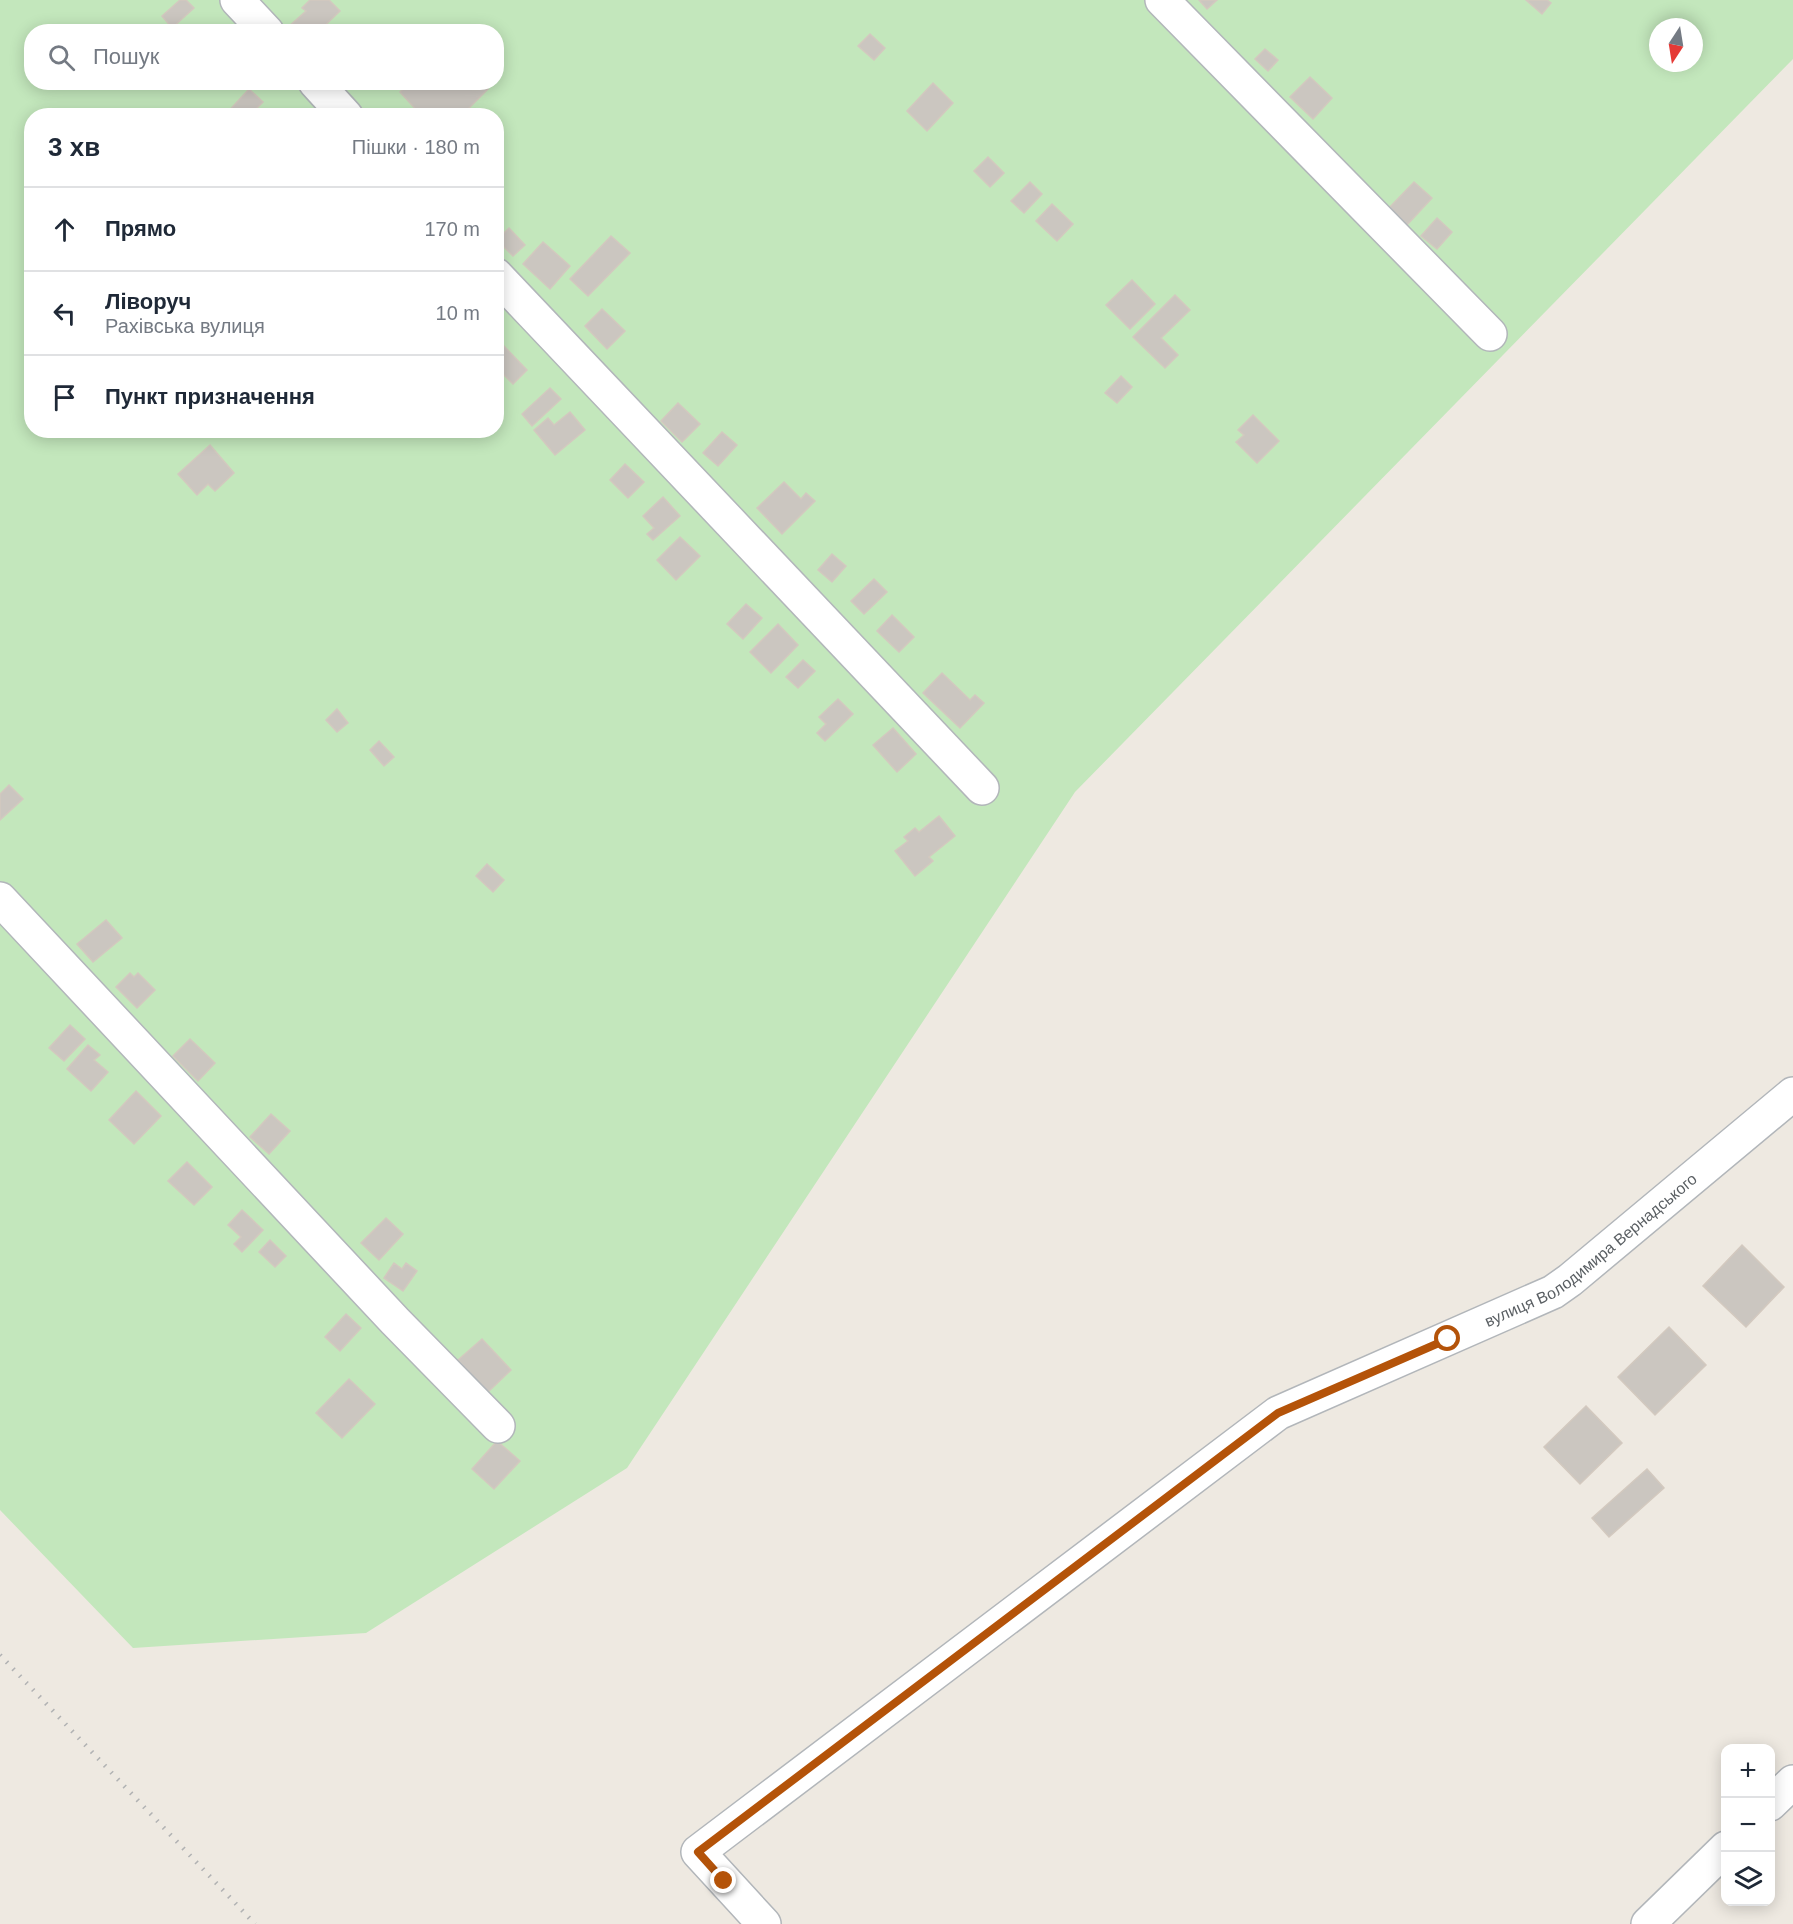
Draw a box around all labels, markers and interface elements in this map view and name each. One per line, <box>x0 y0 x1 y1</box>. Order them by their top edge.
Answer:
north arrow <box>1649 18 1703 72</box>
search box <box>24 24 504 90</box>
icon: search <box>45 41 78 74</box>
text: Пошук <box>93 44 159 69</box>
text: 3 хв <box>48 132 100 162</box>
text: Пішки · 180 m <box>352 136 480 158</box>
icon: ahead <box>48 213 81 246</box>
text: Прямо <box>105 216 176 241</box>
text: 170 m <box>424 218 480 240</box>
text: Ліворуч <box>105 289 191 314</box>
icon: left <box>48 297 81 330</box>
text: 10 m <box>436 302 480 324</box>
text: Рахівська вулиця <box>105 315 265 337</box>
icon: arrive <box>48 381 81 414</box>
text: Пункт призначення <box>105 384 315 409</box>
street label: вулиця Володимира Вернадського <box>1482 1170 1700 1330</box>
route start <box>1434 1325 1460 1351</box>
map controls <box>1721 1744 1775 1906</box>
button: + <box>1721 1744 1775 1798</box>
button: − <box>1721 1798 1775 1852</box>
button: layers <box>1721 1852 1775 1906</box>
route end <box>710 1867 736 1893</box>

